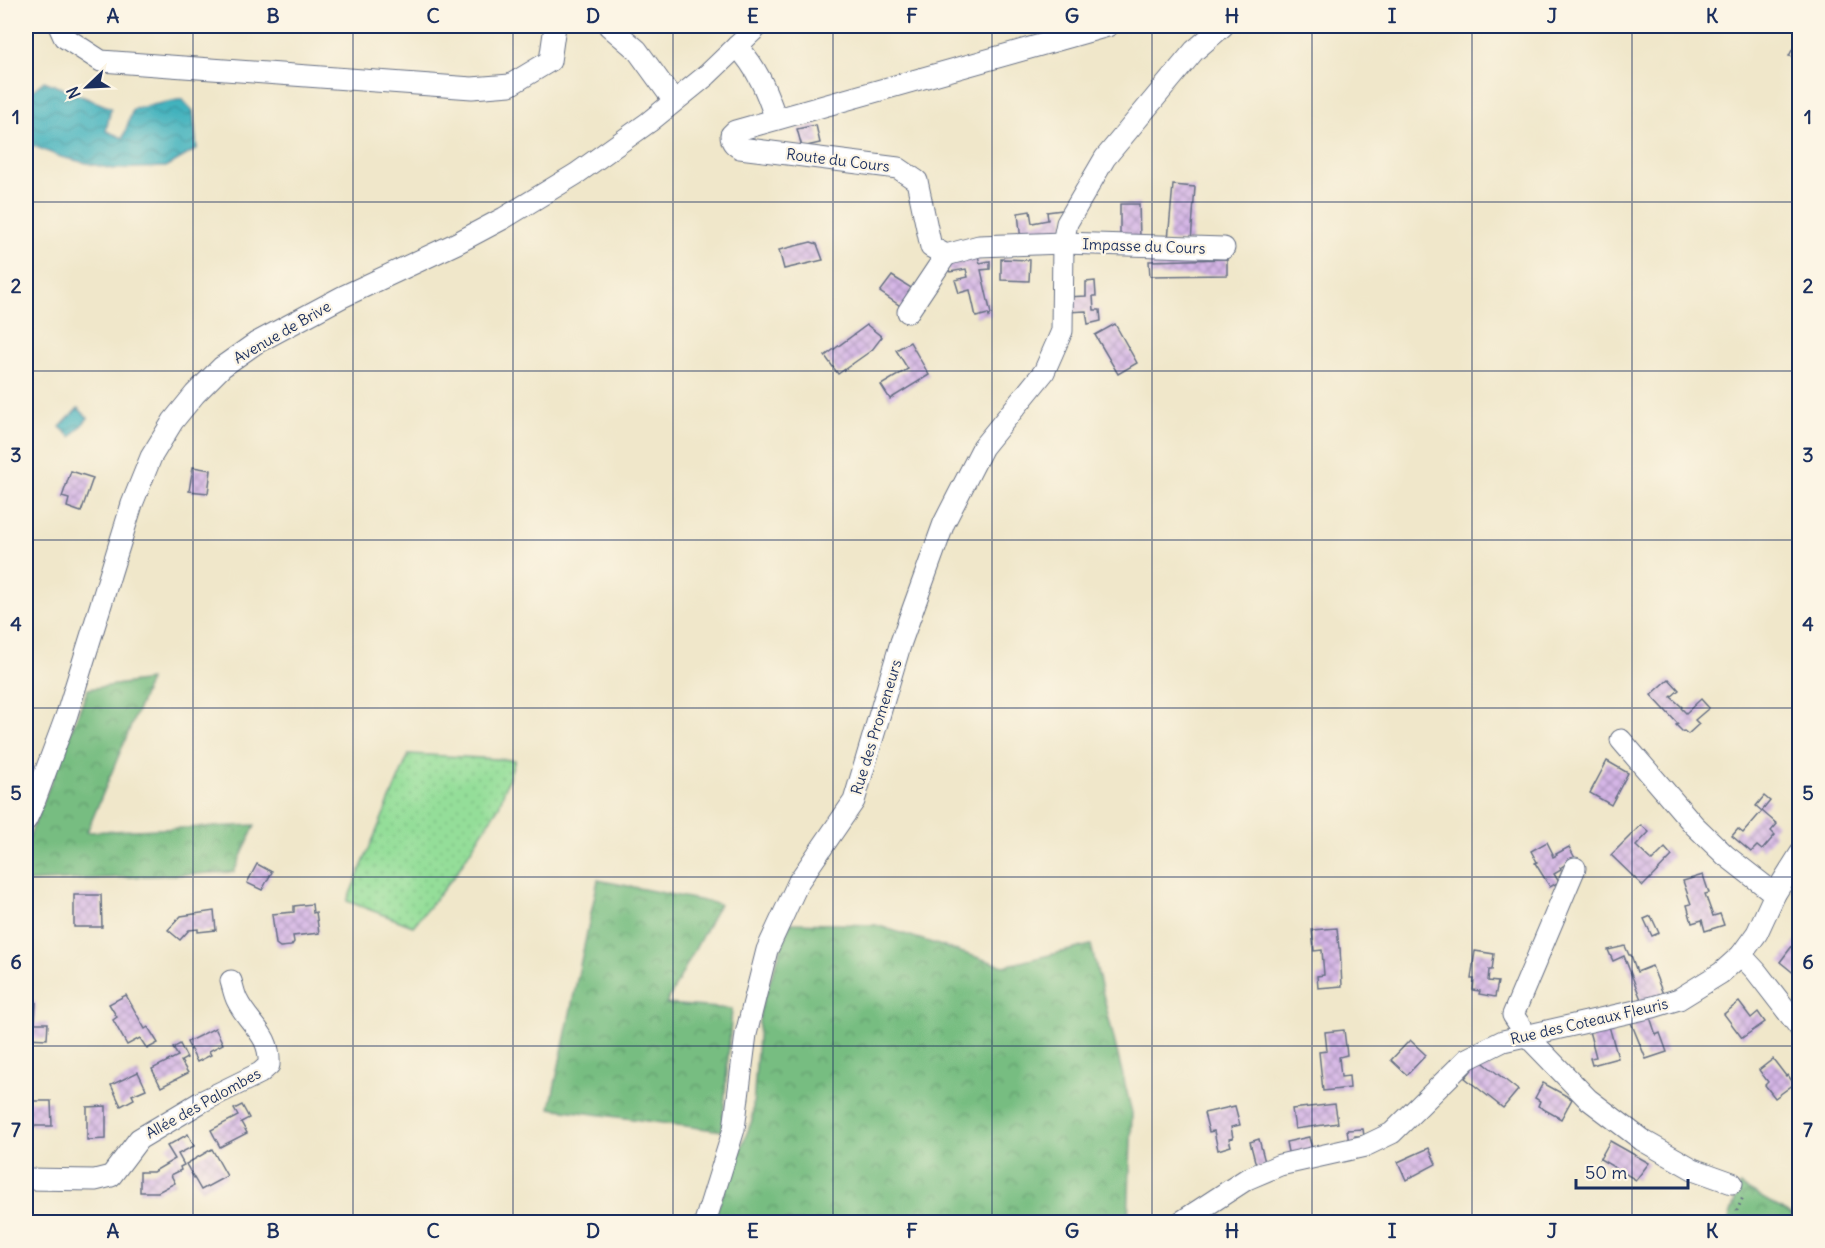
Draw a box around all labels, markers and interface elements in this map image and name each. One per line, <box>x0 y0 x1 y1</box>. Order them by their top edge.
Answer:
text: A <box>107 3 120 28</box>
text: B <box>266 3 280 28</box>
text: C <box>426 3 440 28</box>
text: D <box>586 3 600 28</box>
text: E <box>747 3 759 28</box>
text: F <box>906 3 918 28</box>
text: G <box>1065 3 1079 28</box>
text: H <box>1225 3 1239 28</box>
text: I <box>1388 3 1397 28</box>
text: J <box>1547 3 1558 28</box>
text: K <box>1706 3 1719 28</box>
north arrow <box>57 57 117 117</box>
text: N <box>62 84 85 102</box>
text: 1 <box>12 104 20 129</box>
text: 1 <box>1804 104 1812 129</box>
street label: Route du Cours <box>785 144 891 176</box>
street label: Impasse du Cours <box>1082 234 1206 258</box>
text: 2 <box>11 273 22 298</box>
text: 2 <box>1803 273 1814 298</box>
street label: Avenue de Brive <box>230 297 334 367</box>
text: 3 <box>10 442 22 467</box>
text: 3 <box>1802 442 1814 467</box>
text: 4 <box>10 611 22 636</box>
text: 4 <box>1802 611 1814 636</box>
street label: Rue des Promeneurs <box>846 657 906 797</box>
text: 5 <box>10 780 22 805</box>
text: 5 <box>1802 780 1814 805</box>
text: 6 <box>10 949 22 974</box>
text: 6 <box>1802 949 1814 974</box>
street label: Rue des Coteaux Fleuris <box>1508 994 1670 1048</box>
street label: Allée des Palombes <box>142 1063 264 1142</box>
text: 7 <box>11 1117 21 1142</box>
text: 7 <box>1803 1117 1813 1142</box>
scale bar <box>1576 1152 1688 1190</box>
text: 50 m <box>1585 1161 1627 1184</box>
text: A <box>107 1218 120 1243</box>
text: B <box>266 1218 280 1243</box>
text: C <box>426 1218 440 1243</box>
text: D <box>586 1218 600 1243</box>
text: E <box>747 1218 759 1243</box>
text: F <box>906 1218 918 1243</box>
text: G <box>1065 1218 1079 1243</box>
text: H <box>1225 1218 1239 1243</box>
text: I <box>1388 1218 1397 1243</box>
text: J <box>1547 1218 1558 1243</box>
text: K <box>1706 1218 1719 1243</box>

